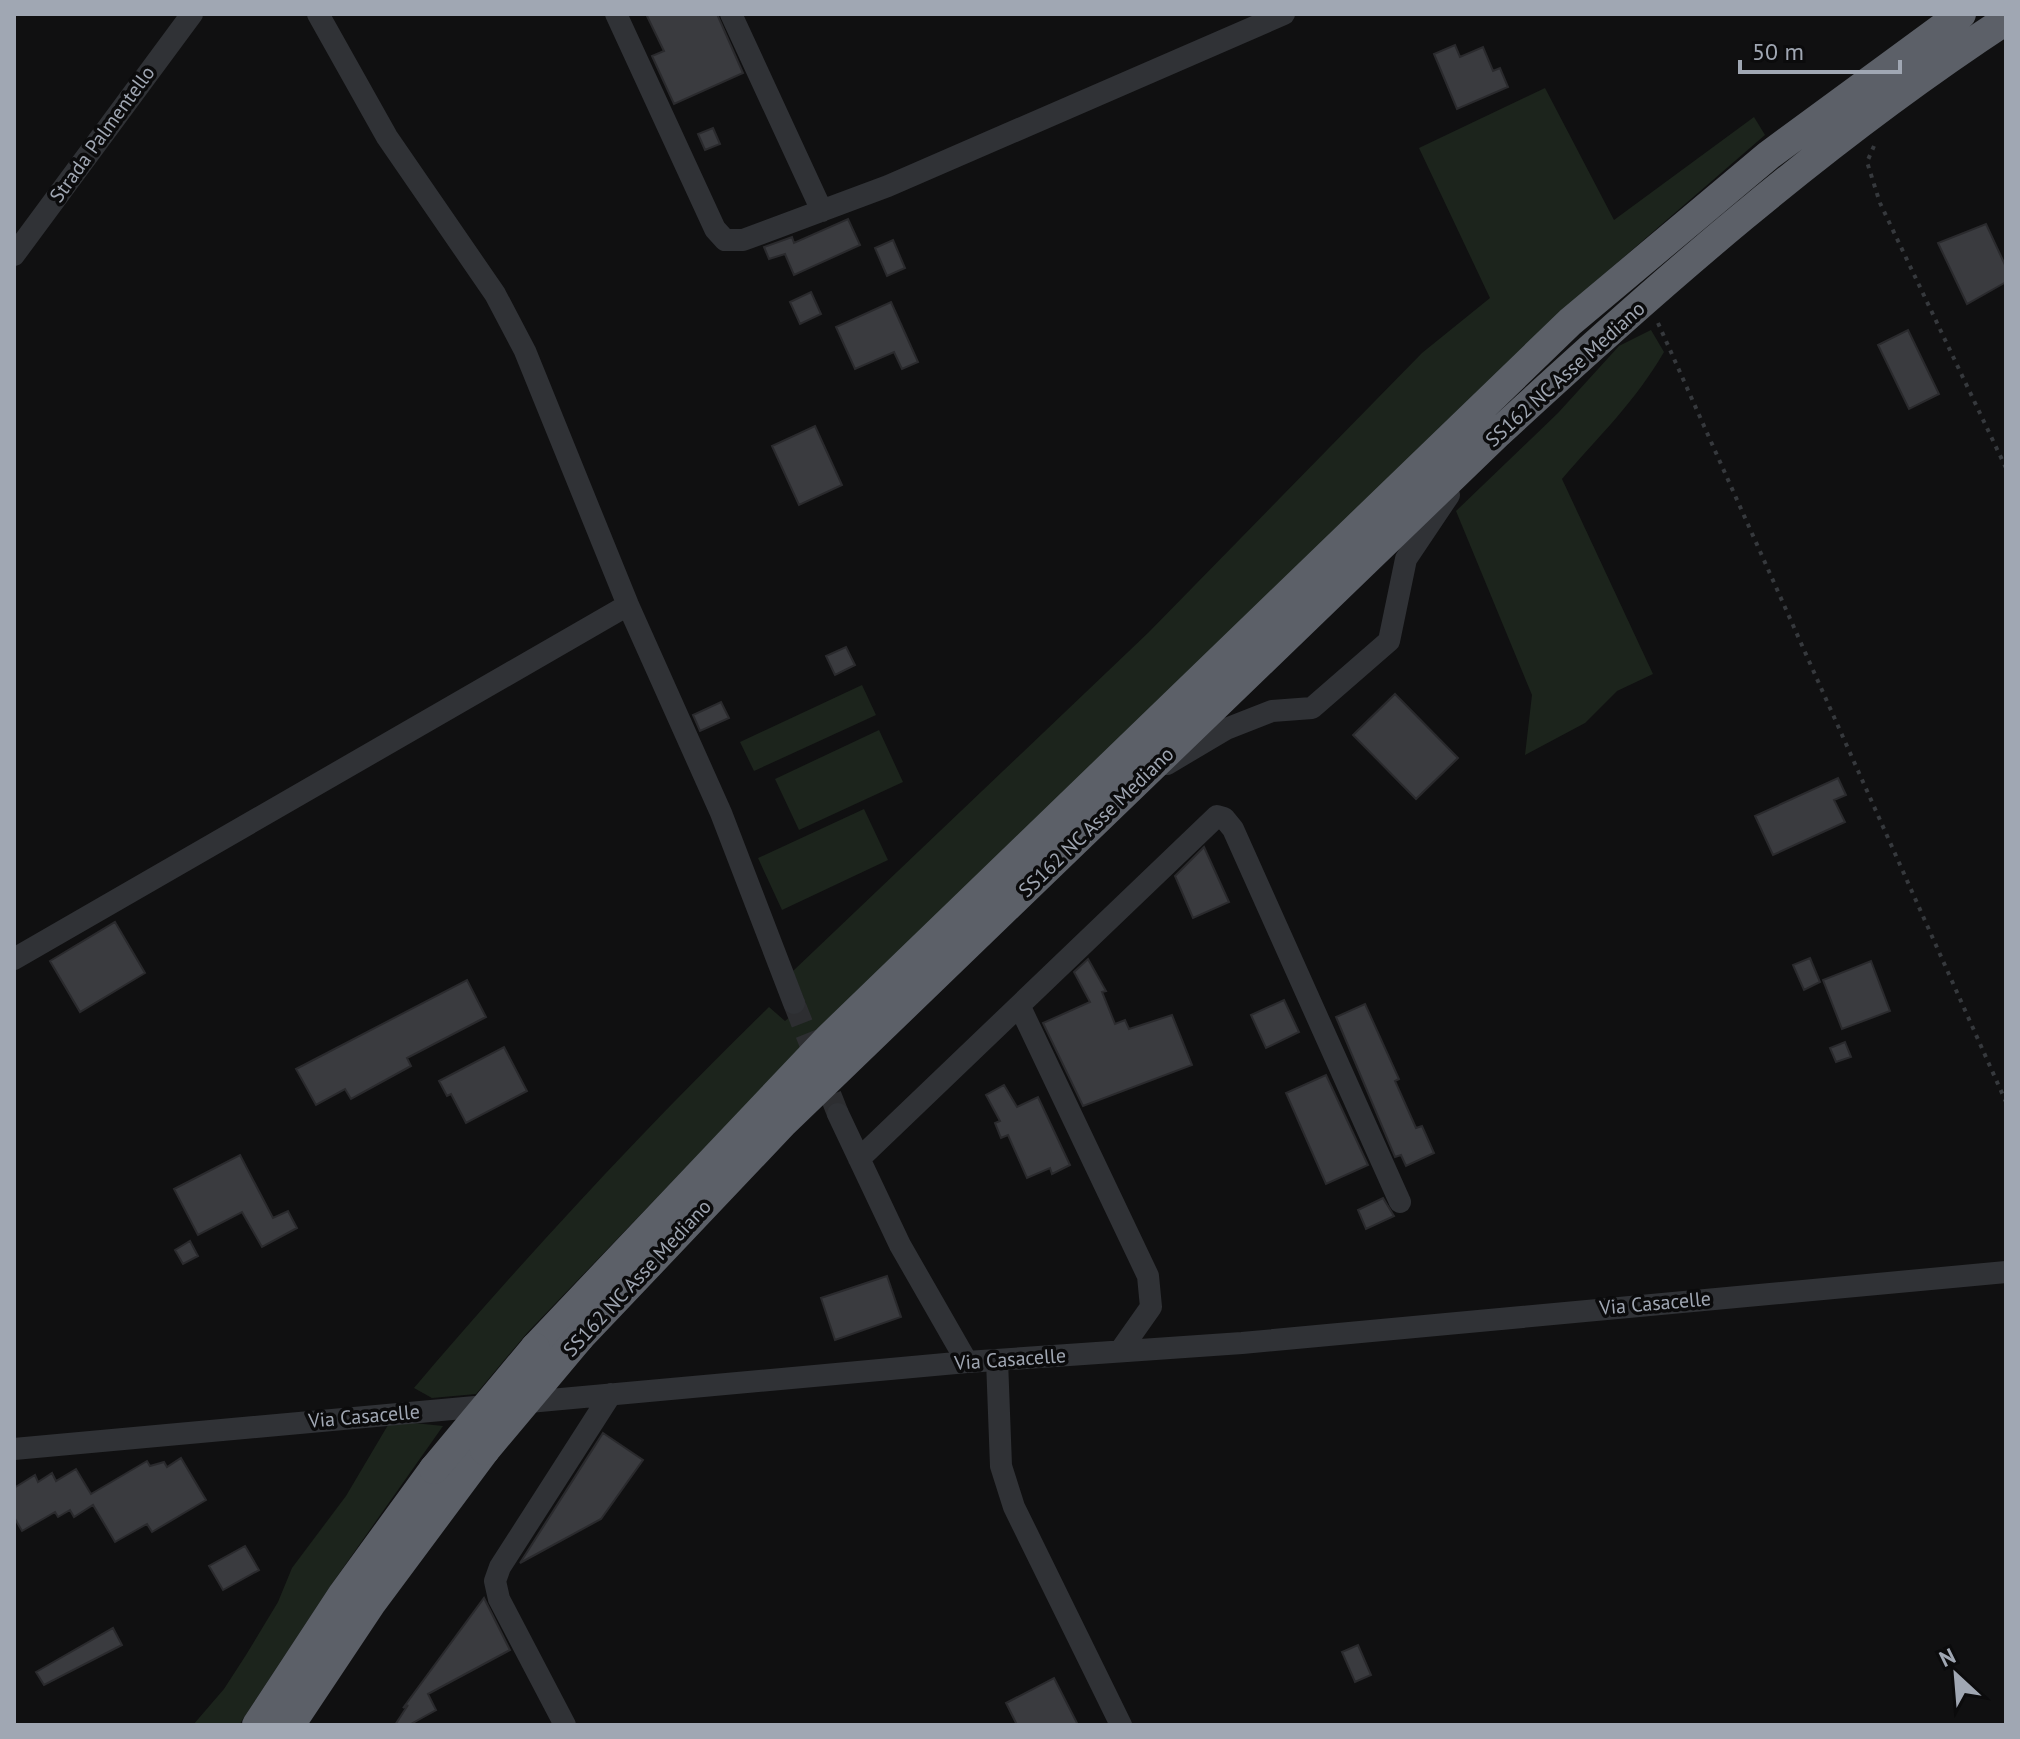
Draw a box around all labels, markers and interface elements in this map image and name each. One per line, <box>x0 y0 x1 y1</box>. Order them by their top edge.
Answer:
scale bar <box>1740 24 1900 74</box>
text: 50 m <box>1752 36 1804 67</box>
street label: Strada Palmentello <box>44 60 160 208</box>
street label: SS162 NC Asse Mediano <box>1480 295 1650 453</box>
street label: SS162 NC Asse Mediano <box>1013 741 1179 903</box>
street label: SS162 NC Asse Mediano <box>557 1194 717 1362</box>
street label: Via Casacelle <box>1597 1285 1712 1321</box>
street label: Via Casacelle <box>952 1342 1067 1376</box>
street label: Via Casacelle <box>306 1398 421 1434</box>
north arrow <box>1916 1635 1996 1715</box>
text: N <box>1935 1641 1960 1673</box>

